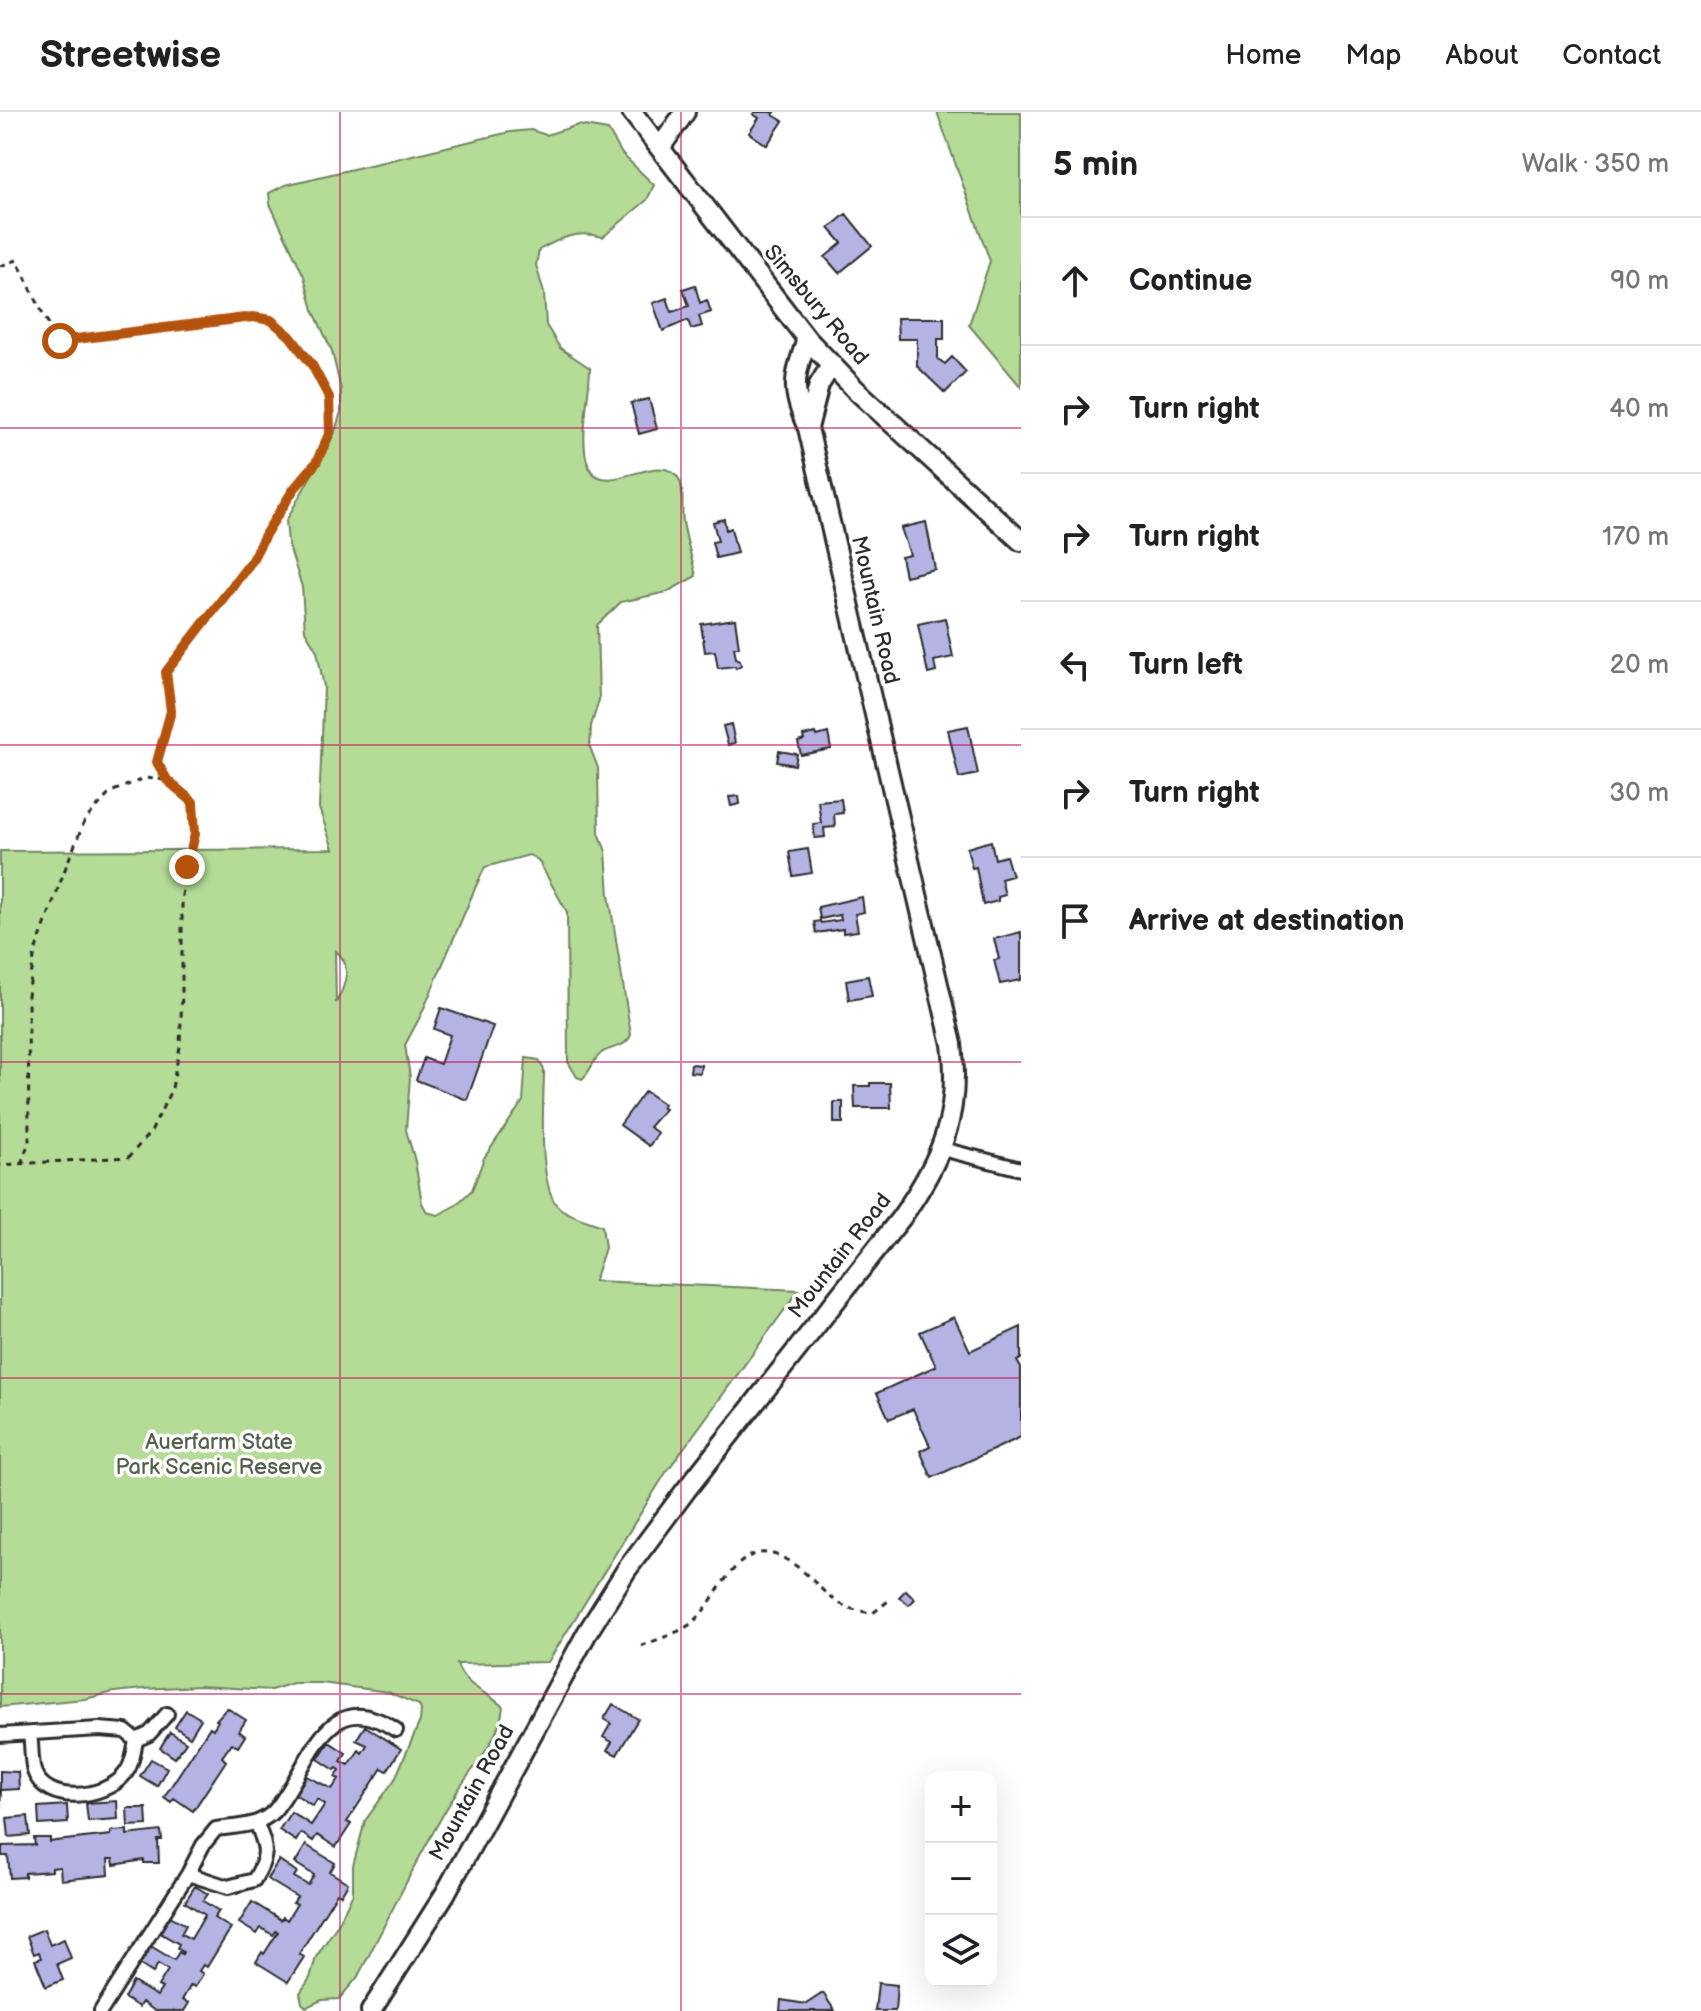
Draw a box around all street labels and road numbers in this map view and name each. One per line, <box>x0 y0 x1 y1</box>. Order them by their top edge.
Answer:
street label: Simsbury Road <box>758 239 874 371</box>
street label: Mountain Road <box>845 533 905 687</box>
street label: Mountain Road <box>783 1188 897 1324</box>
street label: Mountain Road <box>424 1720 520 1866</box>

